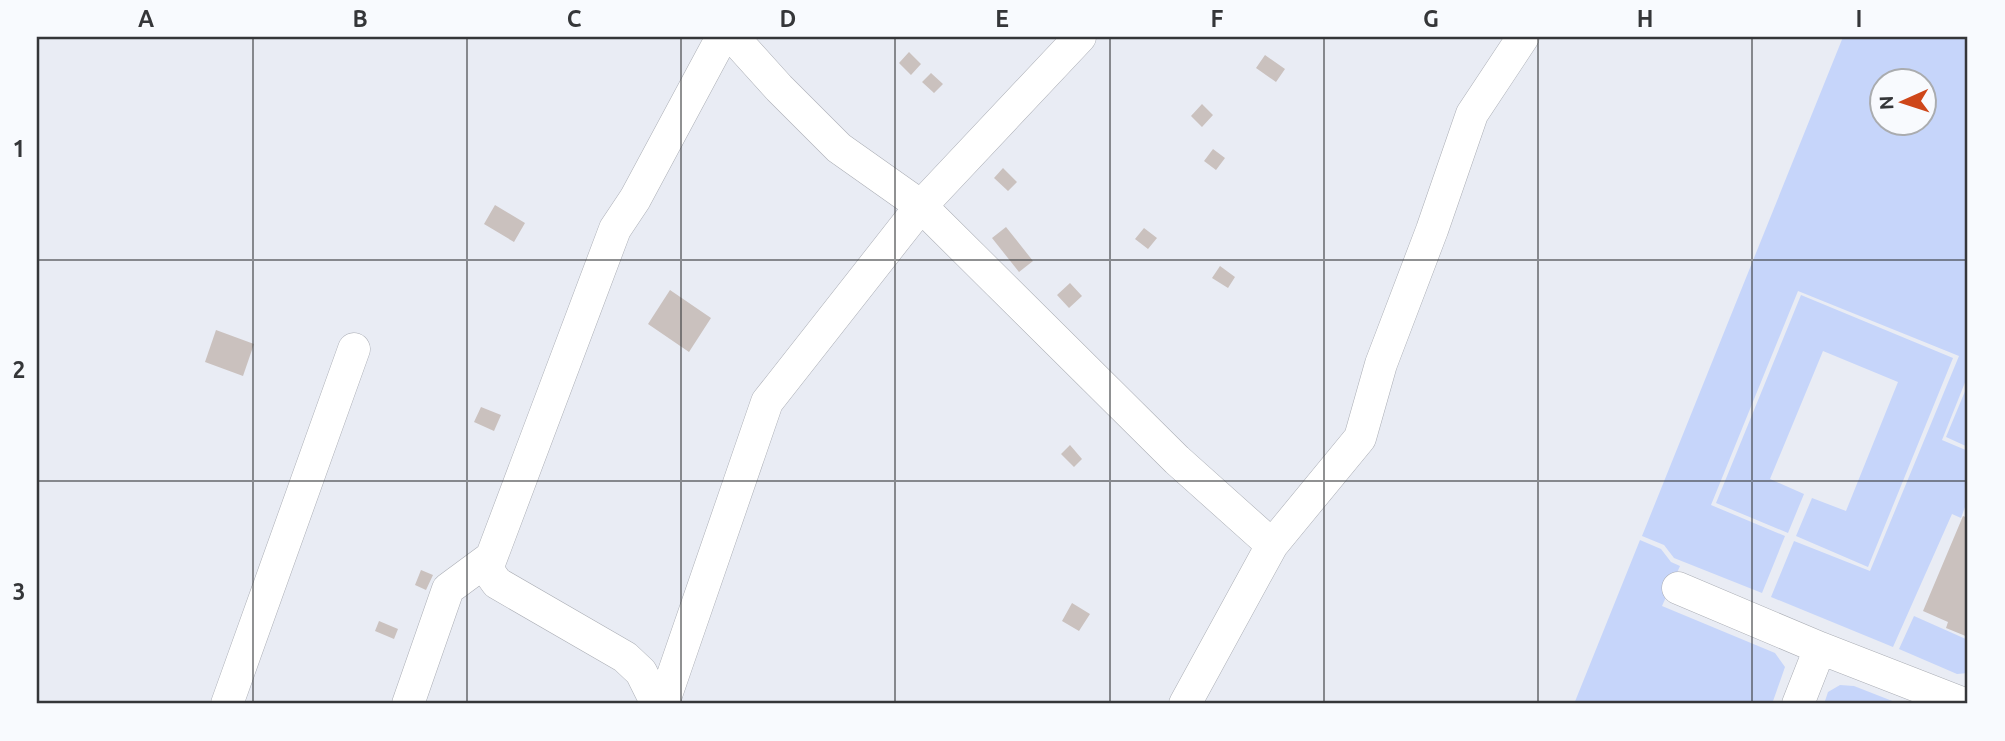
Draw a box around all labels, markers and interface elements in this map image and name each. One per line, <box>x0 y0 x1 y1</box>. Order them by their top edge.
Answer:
text: A <box>138 6 154 31</box>
text: B <box>352 6 368 31</box>
text: C <box>567 6 582 31</box>
text: D <box>780 6 796 31</box>
text: E <box>995 6 1009 31</box>
text: F <box>1211 6 1224 31</box>
text: G <box>1423 6 1439 31</box>
text: H <box>1637 6 1653 31</box>
text: I <box>1856 6 1862 31</box>
north arrow <box>1868 66 1938 136</box>
text: N <box>1875 95 1897 111</box>
text: 1 <box>13 136 25 161</box>
text: 2 <box>13 357 25 382</box>
text: 3 <box>13 579 25 604</box>

